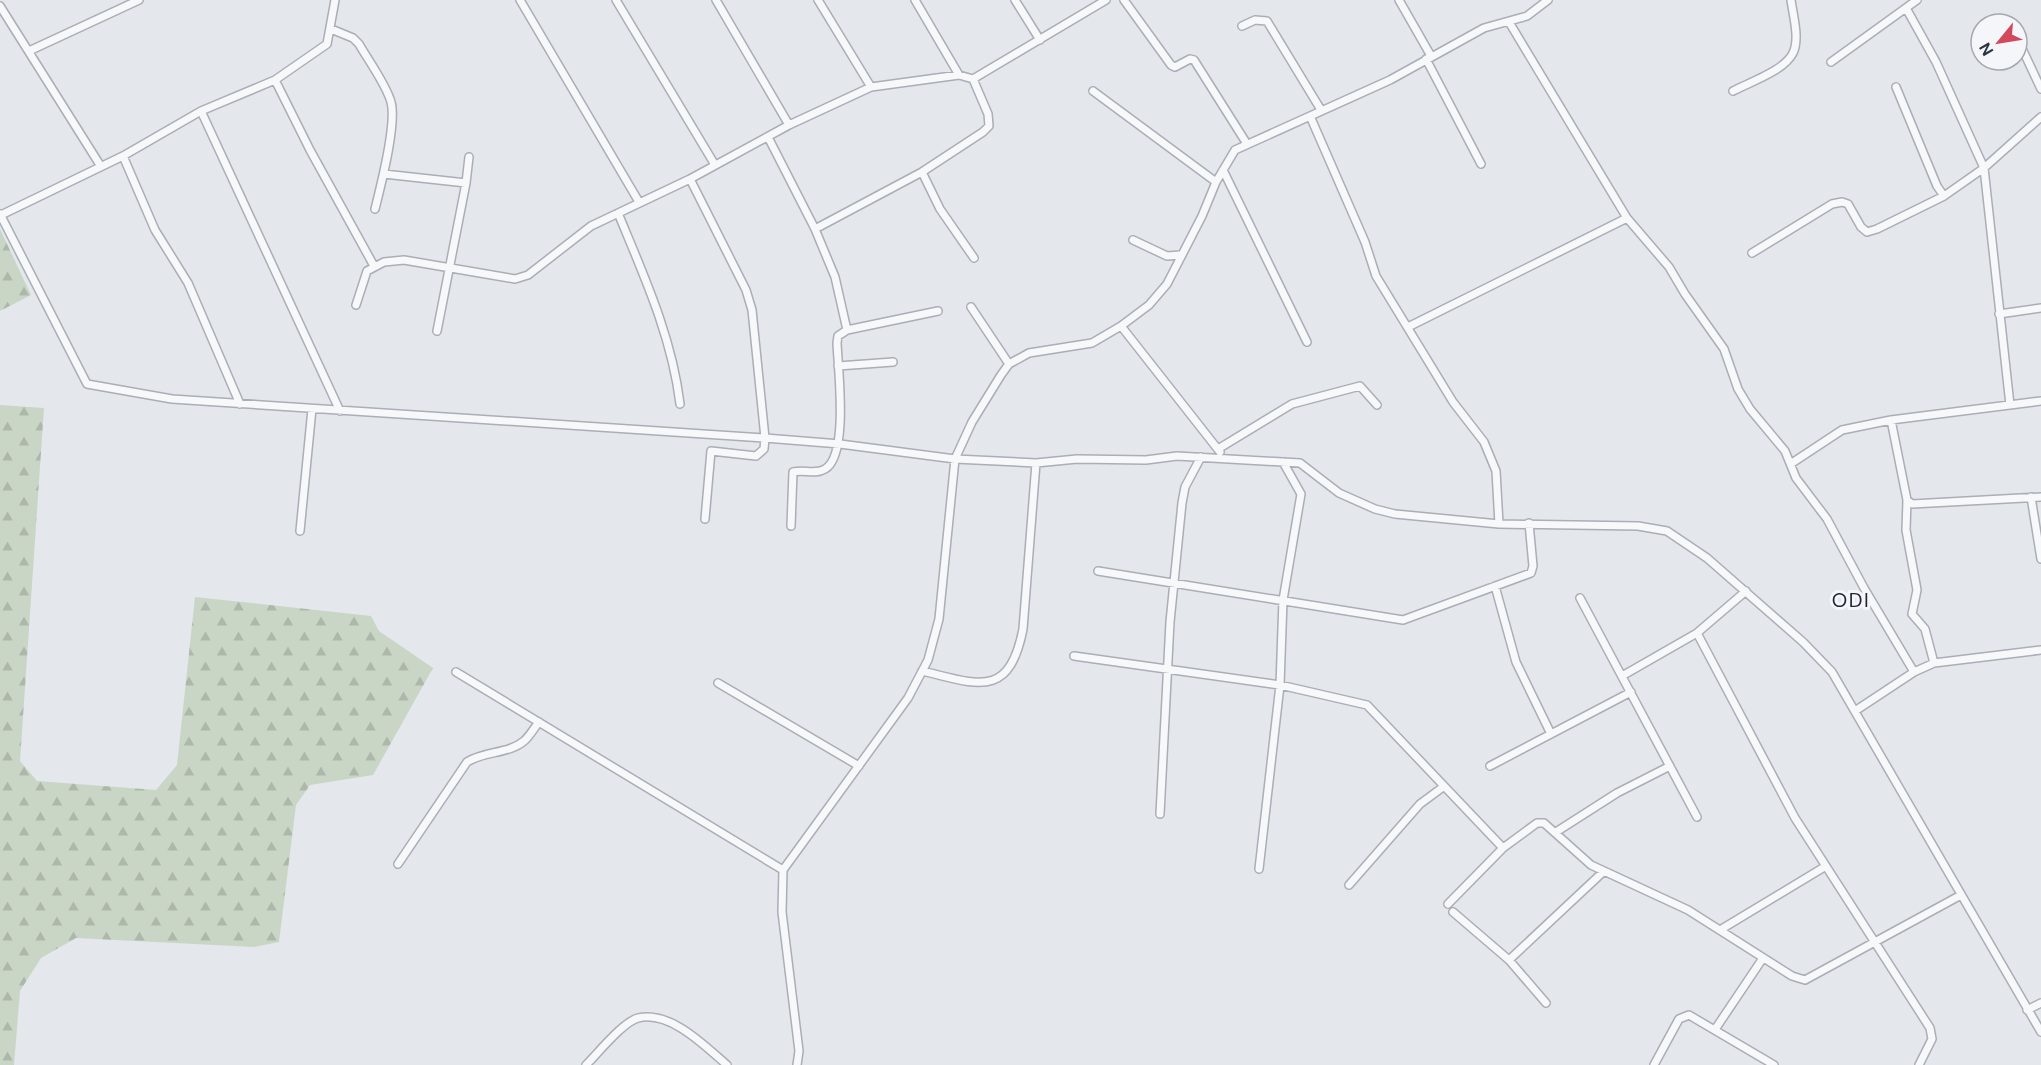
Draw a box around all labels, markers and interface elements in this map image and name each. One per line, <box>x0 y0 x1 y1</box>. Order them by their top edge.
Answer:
north arrow <box>1969 12 2029 72</box>
text: N <box>1974 39 1998 60</box>
district label: ODI <box>1832 587 1870 613</box>

